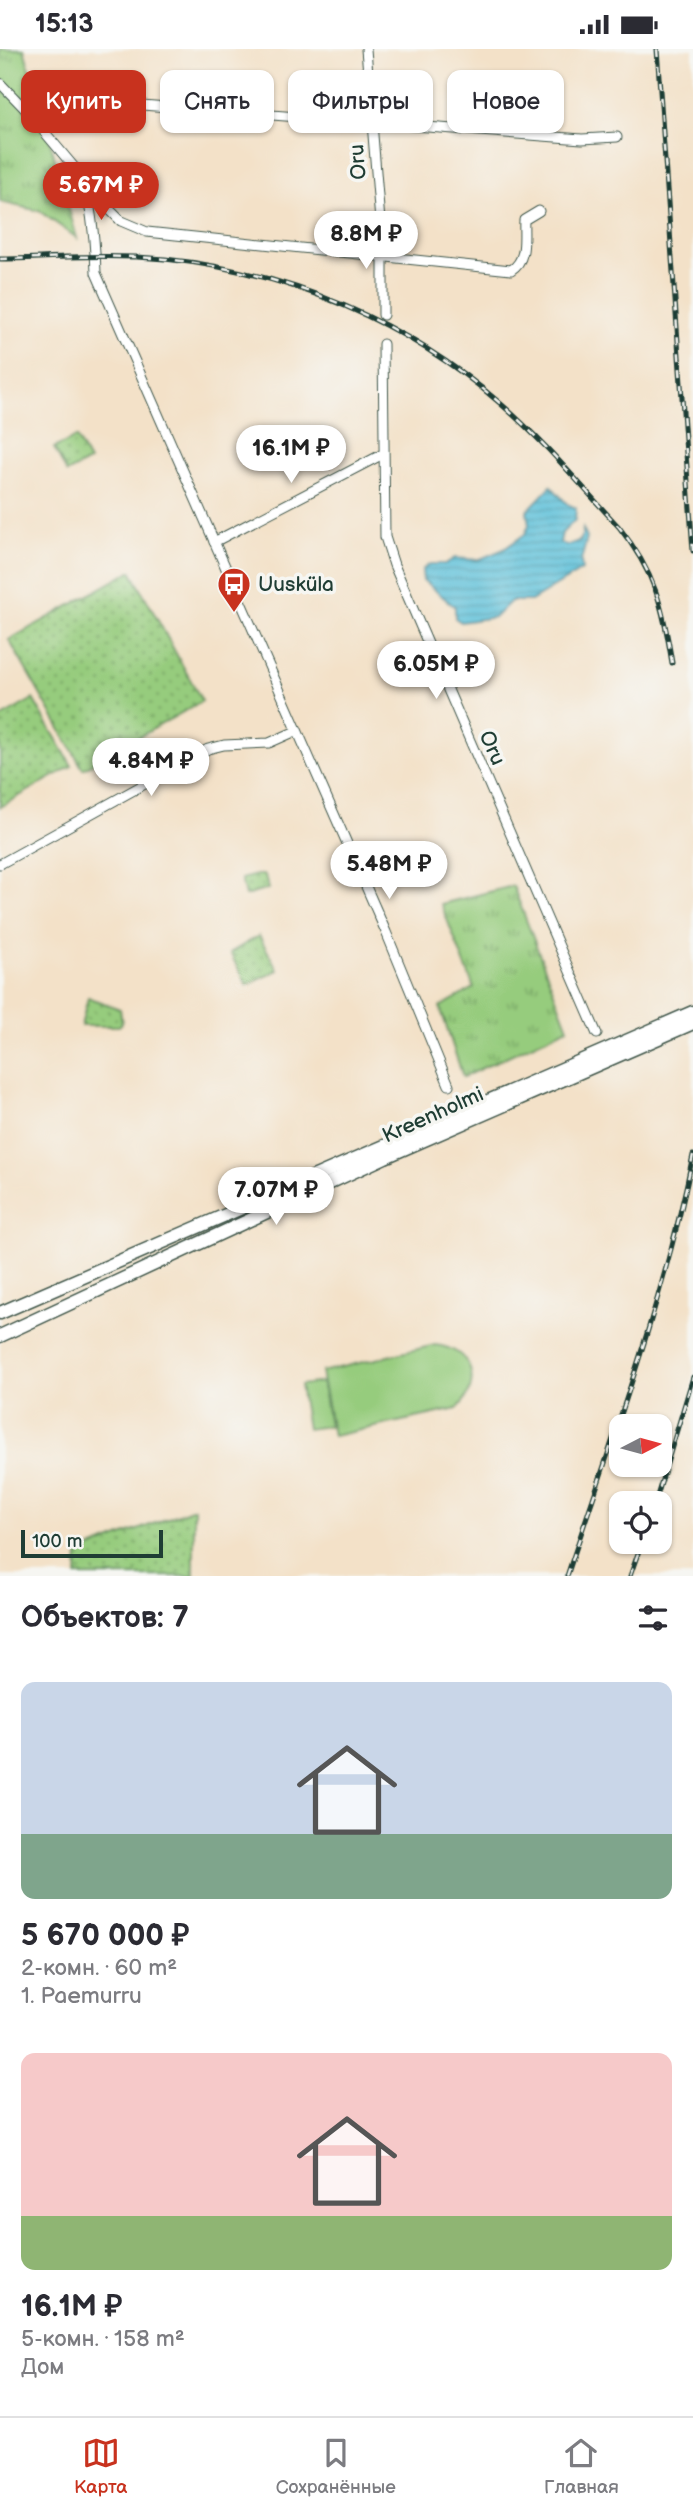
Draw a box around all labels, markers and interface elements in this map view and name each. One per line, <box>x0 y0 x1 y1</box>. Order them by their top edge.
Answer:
text: 15:13 <box>35 9 93 40</box>
chip: Купить <box>21 70 146 133</box>
chip: Снять <box>160 70 274 133</box>
chip: Фильтры <box>288 70 433 133</box>
chip: Новое <box>447 70 564 133</box>
street label: Oru <box>344 144 372 180</box>
pin: 5.67M ₽ <box>36 163 166 222</box>
text: 5.67M ₽ <box>59 171 143 199</box>
pin: 8.8M ₽ <box>309 211 423 271</box>
text: 8.8M ₽ <box>330 220 402 248</box>
pin: 16.1M ₽ <box>226 425 356 485</box>
text: 16.1M ₽ <box>252 434 330 462</box>
bus stop icon: Uusküla <box>215 565 253 614</box>
place label: Uusküla <box>258 572 334 597</box>
pin: 6.05M ₽ <box>371 641 501 701</box>
text: 6.05M ₽ <box>393 650 479 678</box>
street label: Oru <box>473 727 511 769</box>
pin: 4.84M ₽ <box>86 739 216 798</box>
text: 4.84M ₽ <box>108 747 194 775</box>
pin: 5.48M ₽ <box>324 841 454 901</box>
text: 5.48M ₽ <box>346 850 432 878</box>
street label: Kreenholmi <box>379 1082 487 1148</box>
pin: 7.07M ₽ <box>211 1167 341 1227</box>
text: 7.07M ₽ <box>234 1176 318 1204</box>
north arrow <box>609 1414 672 1477</box>
map controls <box>609 1414 672 1554</box>
button: locate <box>609 1491 672 1554</box>
scale bar <box>21 1527 163 1559</box>
text: 100 m <box>32 1530 83 1553</box>
icon: filters <box>634 1599 672 1637</box>
text: Объектов: 7 <box>21 1600 189 1636</box>
icon: home <box>284 1727 410 1853</box>
text: 5 670 000 ₽ <box>21 1918 190 1954</box>
text: 2-комн. · 60 m² <box>21 1954 177 1982</box>
text: 1. Paemurru <box>21 1982 142 2010</box>
icon: home <box>284 2098 410 2224</box>
text: 16.1M ₽ <box>21 2289 122 2325</box>
text: 5-комн. · 158 m² <box>21 2325 185 2353</box>
text: Дом <box>21 2353 64 2381</box>
tab: Карта <box>74 2434 128 2499</box>
tab: Сохранённые <box>276 2434 396 2499</box>
tab: Главная <box>544 2434 619 2499</box>

